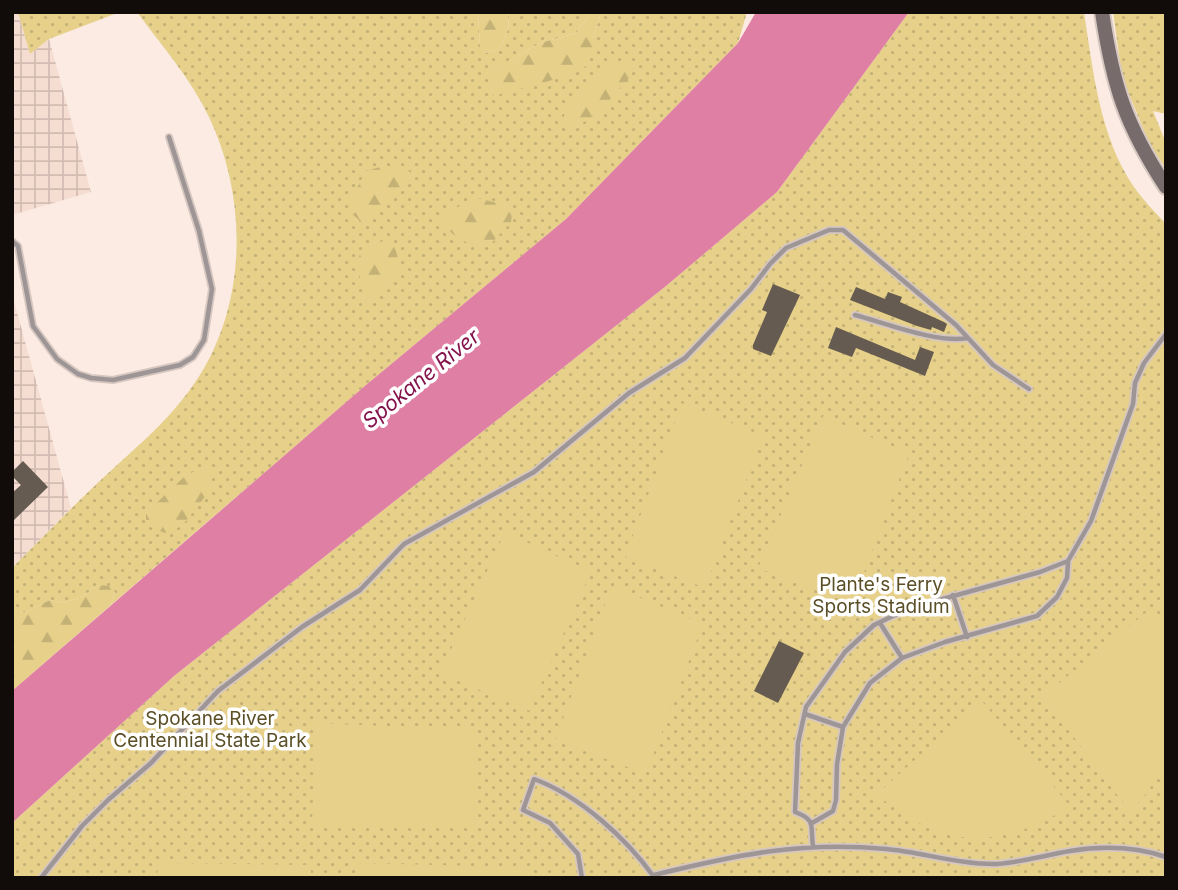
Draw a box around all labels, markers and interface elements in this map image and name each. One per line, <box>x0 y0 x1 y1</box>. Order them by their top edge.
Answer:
water label: Spokane River <box>357 323 485 433</box>
park label: Plante's Ferry Sports Stadium <box>812 573 950 618</box>
park label: Spokane River Centennial State Park <box>113 707 307 752</box>

